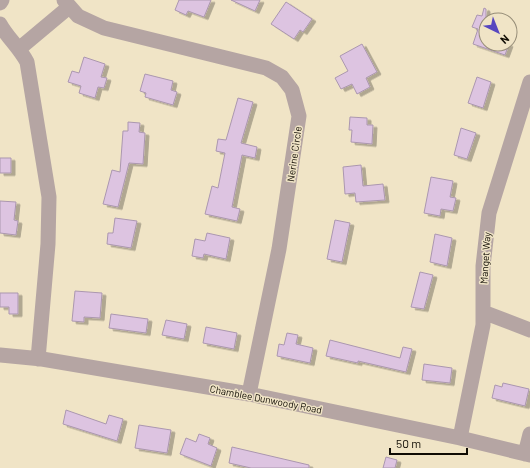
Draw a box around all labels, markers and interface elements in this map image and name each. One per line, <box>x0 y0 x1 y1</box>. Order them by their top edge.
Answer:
north arrow <box>478 12 518 52</box>
text: N <box>498 32 512 47</box>
street label: Nerine Circle <box>284 125 304 183</box>
street label: Manget Way <box>477 231 493 284</box>
street label: Chamblee Dunwoody Road <box>209 382 323 416</box>
scale bar <box>390 430 467 456</box>
text: 50 m <box>396 436 421 450</box>

